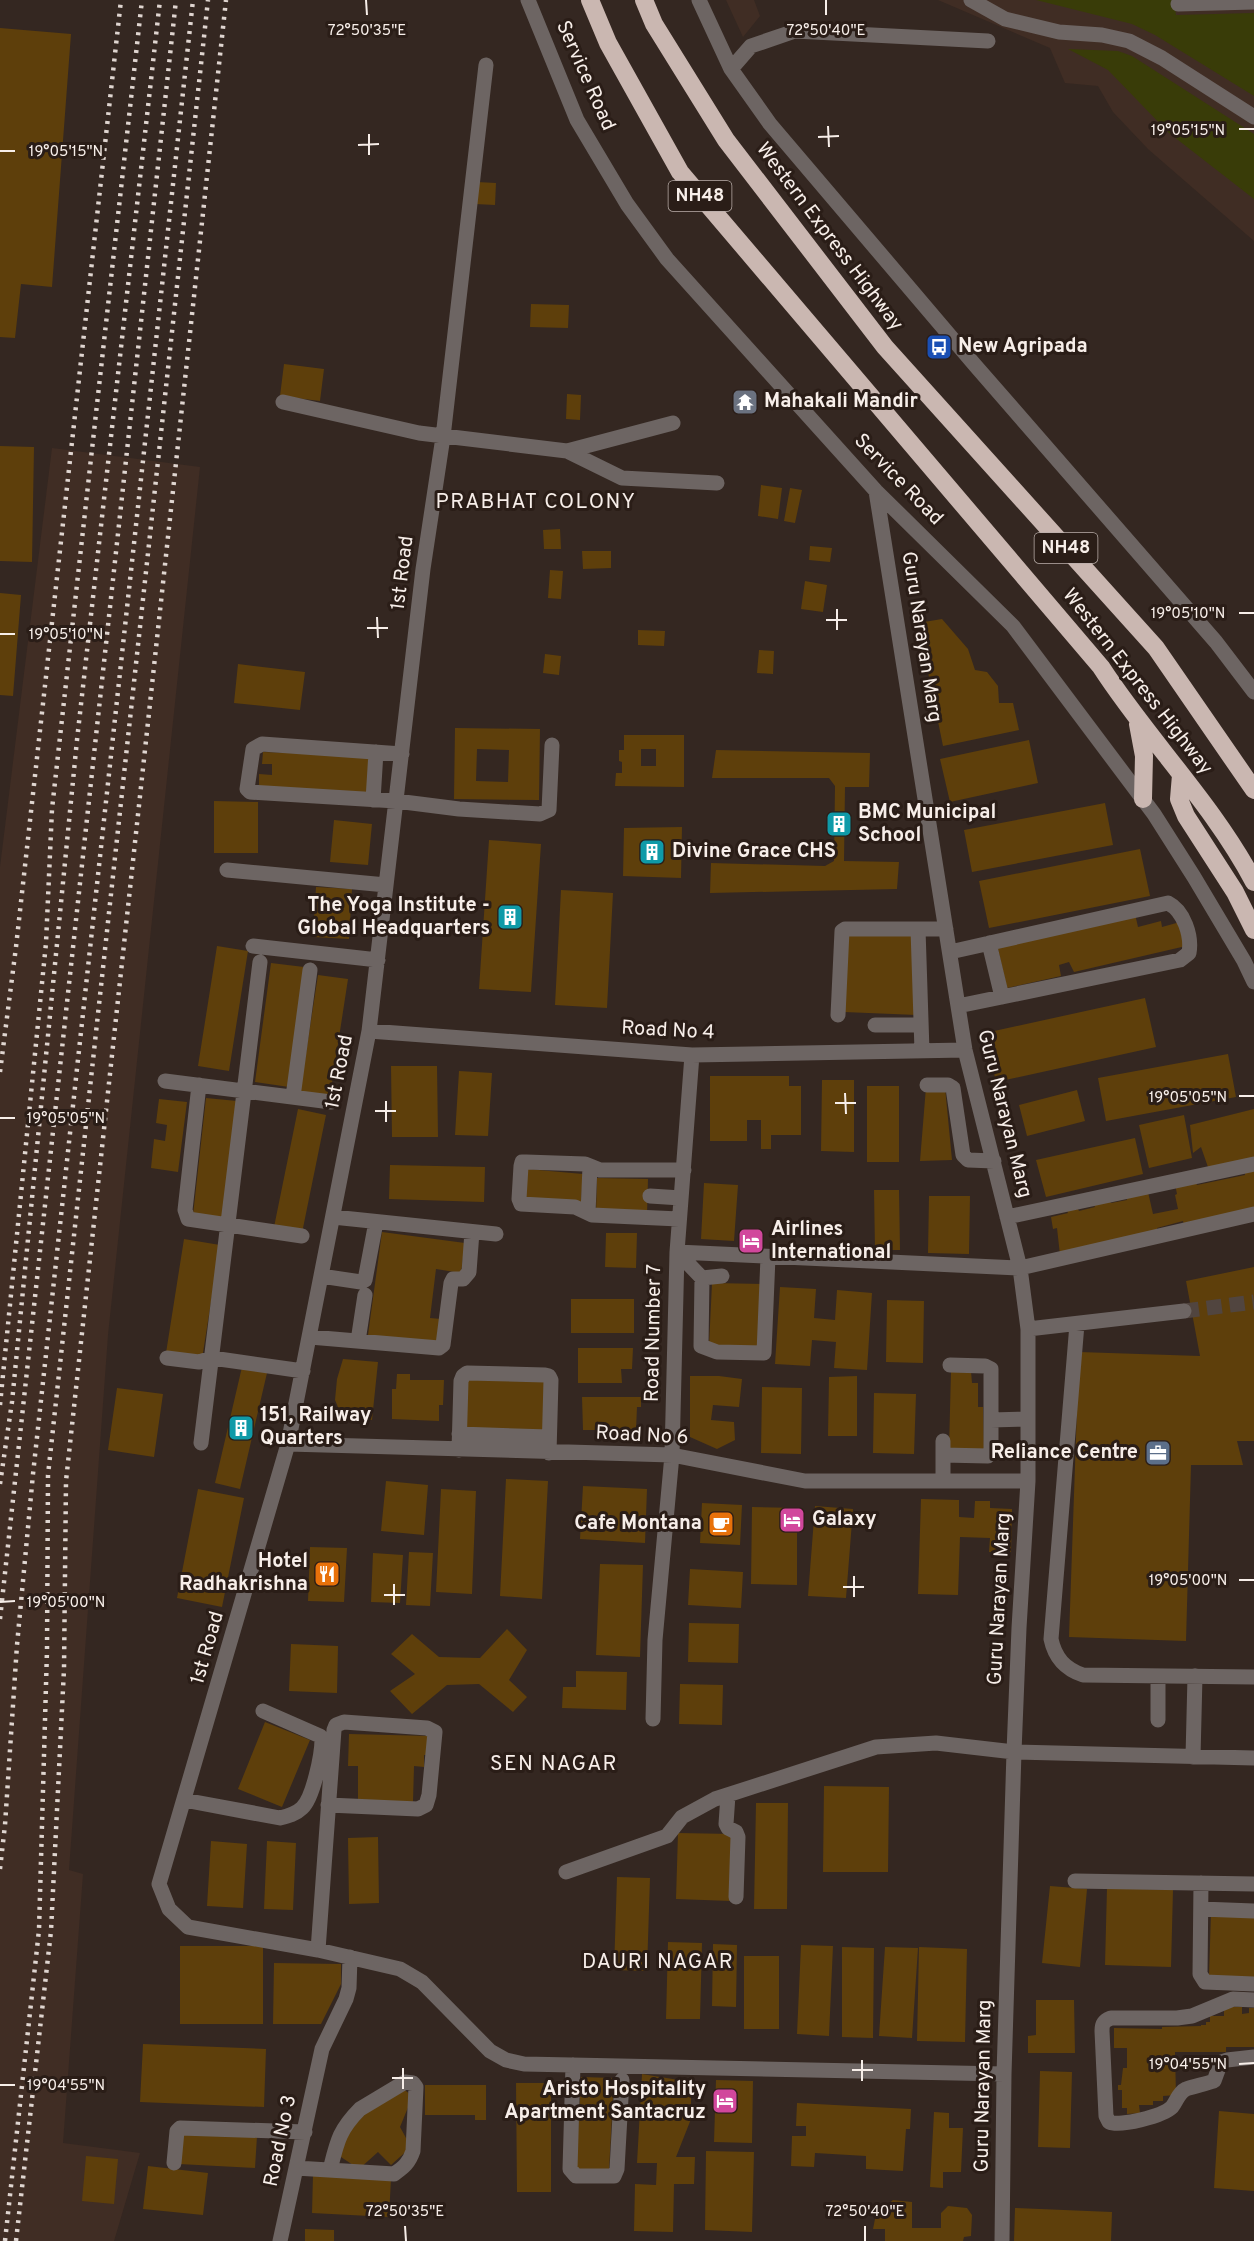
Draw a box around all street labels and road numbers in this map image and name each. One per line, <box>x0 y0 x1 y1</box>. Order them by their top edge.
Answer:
street label: Service Road <box>549 17 621 135</box>
street label: Western Express Highway <box>750 137 908 337</box>
road number: NH48 <box>668 181 732 211</box>
street label: Service Road <box>848 429 948 531</box>
road number: NH48 <box>1034 533 1098 563</box>
street label: 1st Road <box>386 534 420 612</box>
street label: Guru Narayan Marg <box>895 550 947 724</box>
street label: Western Express Highway <box>1056 584 1218 780</box>
street label: Road No 4 <box>621 1016 715 1046</box>
street label: Guru Narayan Marg <box>971 1027 1037 1201</box>
street label: 1st Road <box>320 1033 360 1111</box>
street label: Road Number 7 <box>640 1264 668 1402</box>
street label: Road No 6 <box>595 1421 689 1451</box>
street label: Guru Narayan Marg <box>983 1512 1017 1686</box>
street label: 1st Road <box>185 1608 231 1688</box>
street label: Guru Narayan Marg <box>969 1999 999 2173</box>
street label: Road No 3 <box>259 2093 303 2189</box>

